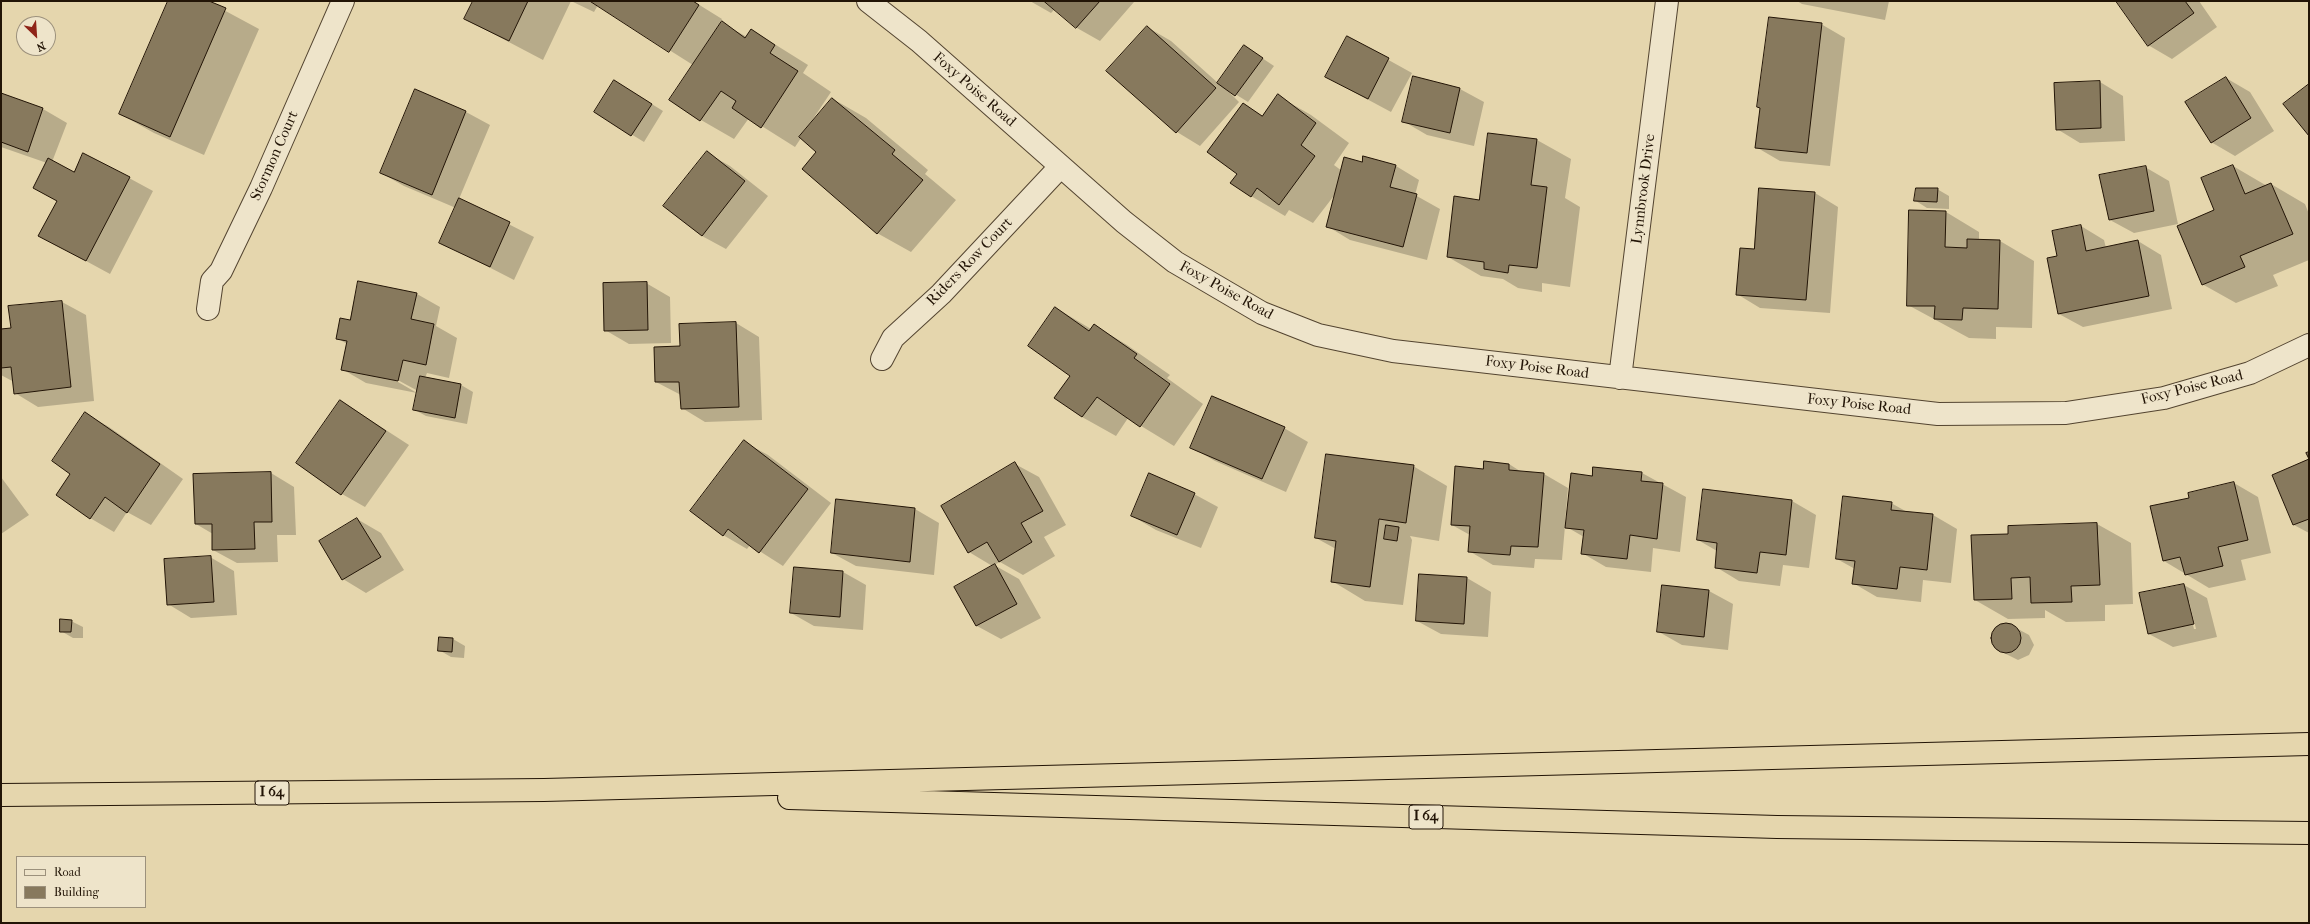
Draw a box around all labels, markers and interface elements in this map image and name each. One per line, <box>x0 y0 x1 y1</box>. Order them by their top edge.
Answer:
north arrow <box>16 16 56 56</box>
text: N <box>34 39 47 54</box>
street label: Foxy Poise Road <box>929 49 1019 131</box>
street label: Stormon Court <box>247 108 303 204</box>
street label: Lynnbrook Drive <box>1628 133 1660 245</box>
street label: Riders Row Court <box>923 214 1017 310</box>
street label: Foxy Poise Road <box>1176 258 1276 324</box>
street label: Foxy Poise Road <box>1484 353 1590 383</box>
street label: Foxy Poise Road <box>2139 367 2245 409</box>
street label: Foxy Poise Road <box>1806 391 1912 419</box>
road number: I 64 <box>255 781 289 805</box>
road number: I 64 <box>1409 805 1443 829</box>
legend <box>16 856 146 908</box>
text: Road <box>54 865 81 879</box>
text: Building <box>54 885 99 899</box>

